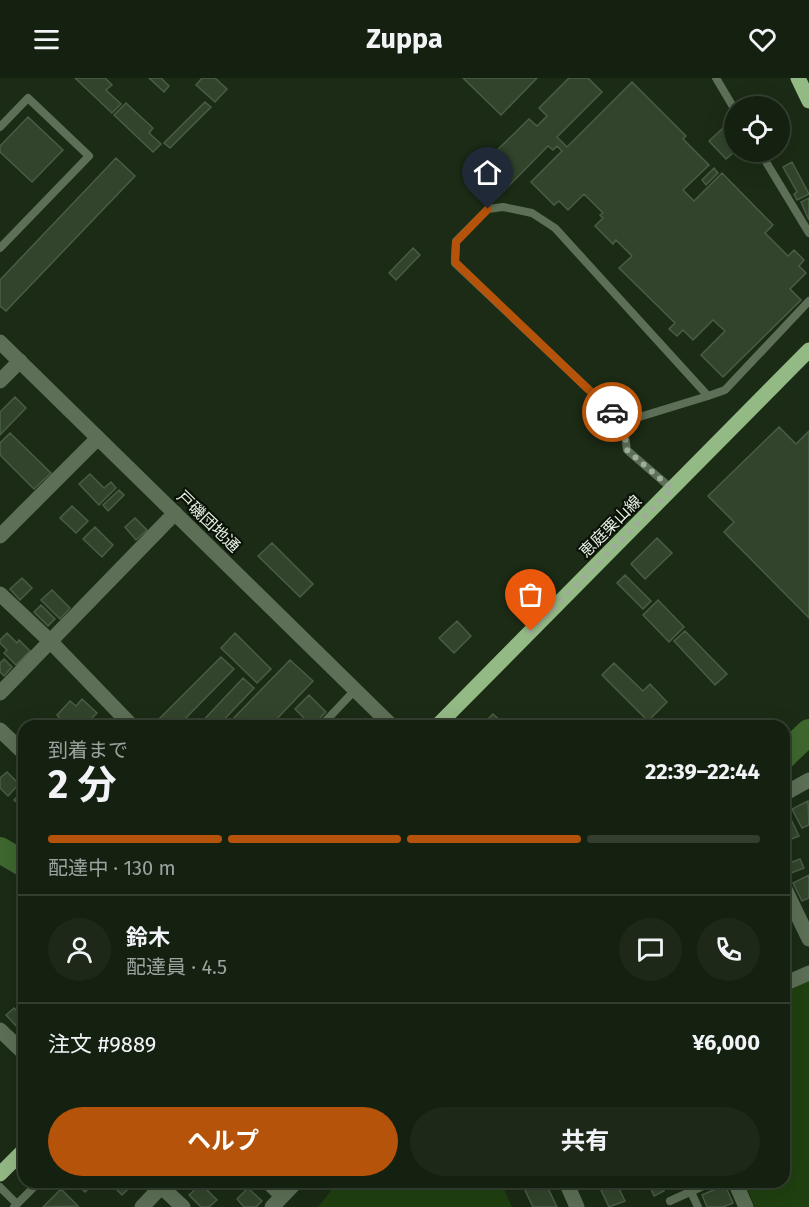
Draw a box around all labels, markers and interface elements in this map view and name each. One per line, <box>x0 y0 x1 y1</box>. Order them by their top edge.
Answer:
icon: menu <box>30 23 63 56</box>
text: Zuppa <box>366 23 443 55</box>
icon: heart <box>746 23 779 56</box>
map controls <box>724 96 790 162</box>
button: locate <box>724 96 790 162</box>
pin <box>462 147 513 209</box>
icon: home <box>471 156 504 189</box>
courier <box>582 382 642 442</box>
icon: car <box>596 396 629 429</box>
street label: 戸磯団地通 <box>173 487 244 556</box>
street label: 恵庭栗山線 <box>575 491 645 561</box>
pin <box>505 569 556 631</box>
icon: bag <box>514 578 547 611</box>
text: 到着まで <box>48 738 128 762</box>
text: 22:39–22:44 <box>645 758 760 785</box>
text: 2 分 <box>48 762 116 808</box>
text: 配達中 · 130 m <box>48 856 176 880</box>
button: person <box>48 918 111 981</box>
button: chat <box>619 918 682 981</box>
button: phone <box>697 918 760 981</box>
text: 鈴木 <box>126 924 170 951</box>
text: 配達員 · 4.5 <box>126 955 227 979</box>
text: ¥6,000 <box>692 1029 760 1056</box>
text: 注文 #9889 <box>48 1031 156 1058</box>
button: ヘルプ <box>48 1107 398 1176</box>
button: 共有 <box>410 1107 760 1176</box>

